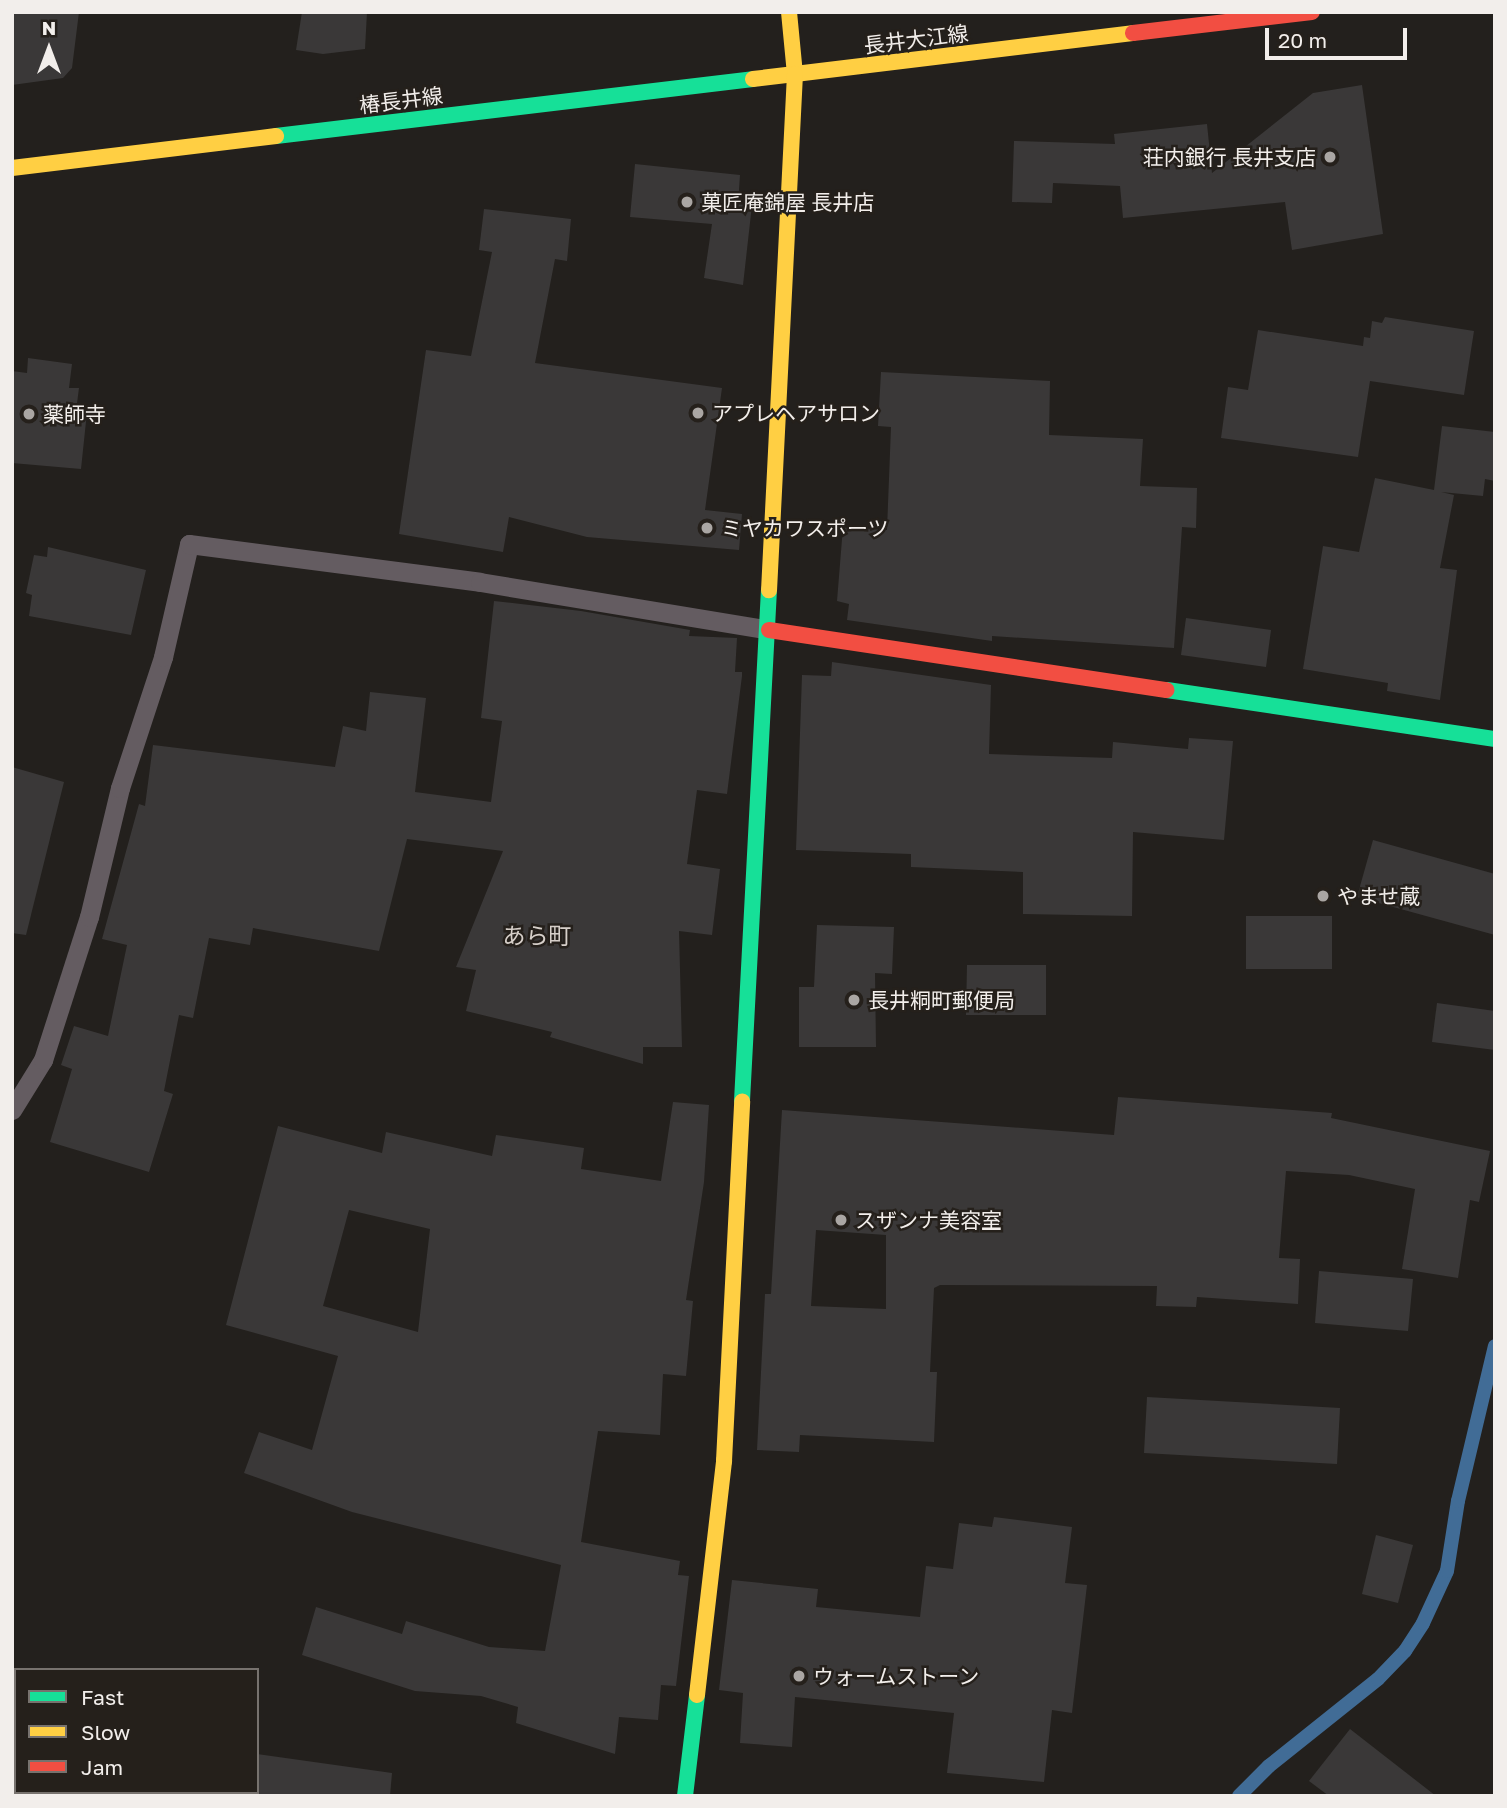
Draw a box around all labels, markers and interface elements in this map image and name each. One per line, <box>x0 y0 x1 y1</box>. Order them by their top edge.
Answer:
north arrow <box>14 14 84 84</box>
scale bar <box>1269 14 1411 58</box>
text: N <box>42 16 56 39</box>
street label: 長井大江線 <box>862 20 970 58</box>
text: 20 m <box>1278 27 1327 53</box>
street label: 椿長井線 <box>358 82 444 118</box>
place label: 荘内銀行 長井支店 <box>1143 144 1316 170</box>
marker: 荘内銀行 長井支店 <box>1322 149 1338 165</box>
place label: 菓匠庵錦屋 長井店 <box>701 189 874 215</box>
marker: 菓匠庵錦屋 長井店 <box>679 194 695 210</box>
place label: アプレヘアサロン <box>712 400 880 426</box>
place label: 薬師寺 <box>43 401 106 427</box>
marker: アプレヘアサロン <box>690 405 706 421</box>
marker: 薬師寺 <box>21 406 37 422</box>
place label: ミヤカワスポーツ <box>721 515 889 541</box>
marker: ミヤカワスポーツ <box>699 520 715 536</box>
place label: やませ蔵 <box>1337 883 1421 909</box>
marker: やませ蔵 <box>1315 888 1331 904</box>
district label: あら町 <box>503 921 571 949</box>
place label: 長井粡町郵便局 <box>868 987 1015 1013</box>
marker: 長井粡町郵便局 <box>846 992 862 1008</box>
place label: スザンナ美容室 <box>855 1207 1002 1233</box>
marker: スザンナ美容室 <box>833 1212 849 1228</box>
place label: ウォームストーン <box>813 1663 981 1689</box>
legend <box>14 1668 259 1794</box>
marker: ウォームストーン <box>791 1668 807 1684</box>
text: Fast <box>81 1684 124 1710</box>
text: Slow <box>81 1719 130 1745</box>
text: Jam <box>81 1754 123 1780</box>

